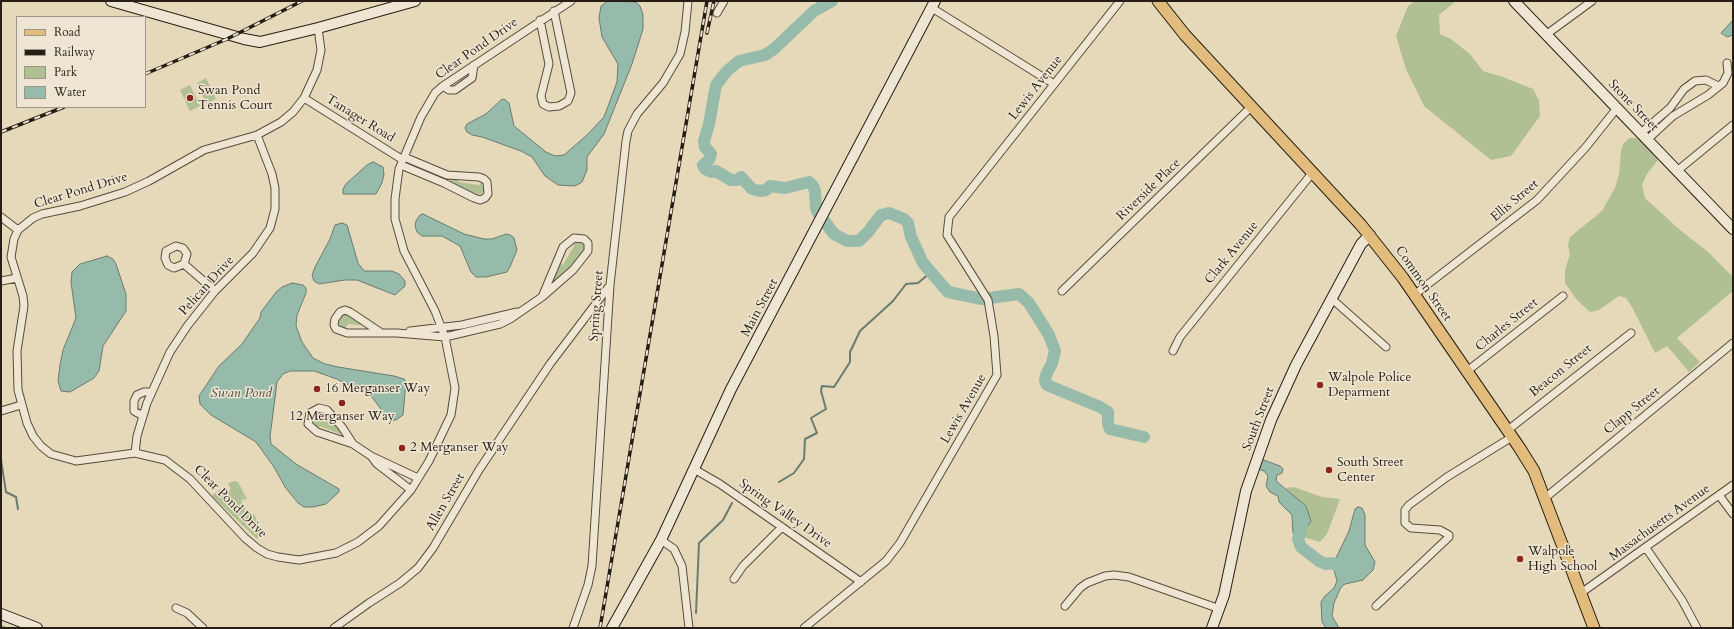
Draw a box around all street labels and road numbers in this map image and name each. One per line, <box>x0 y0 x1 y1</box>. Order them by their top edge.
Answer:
street label: Clear Pond Drive <box>433 15 521 83</box>
street label: Lewis Avenue <box>1006 53 1066 123</box>
street label: Stone Street <box>1605 77 1661 135</box>
street label: Tanager Road <box>323 92 397 146</box>
street label: Riverside Place <box>1114 156 1184 224</box>
street label: Clear Pond Drive <box>32 169 130 213</box>
street label: Ellis Street <box>1488 177 1542 225</box>
street label: Clark Avenue <box>1202 218 1262 288</box>
street label: Common Street <box>1391 243 1455 325</box>
street label: Pelican Drive <box>176 253 238 319</box>
street label: Spring Street <box>587 270 607 342</box>
street label: Main Street <box>738 276 782 340</box>
street label: Charles Street <box>1473 295 1541 355</box>
street label: Beacon Street <box>1527 341 1595 401</box>
street label: Lewis Avenue <box>938 371 990 447</box>
street label: Clapp Street <box>1601 384 1663 438</box>
street label: South Street <box>1240 385 1278 453</box>
street label: Clear Pond Drive <box>190 462 270 542</box>
street label: Allen Street <box>423 470 469 534</box>
street label: Spring Valley Drive <box>736 476 834 552</box>
street label: Massachusetts Avenue <box>1607 481 1713 565</box>

